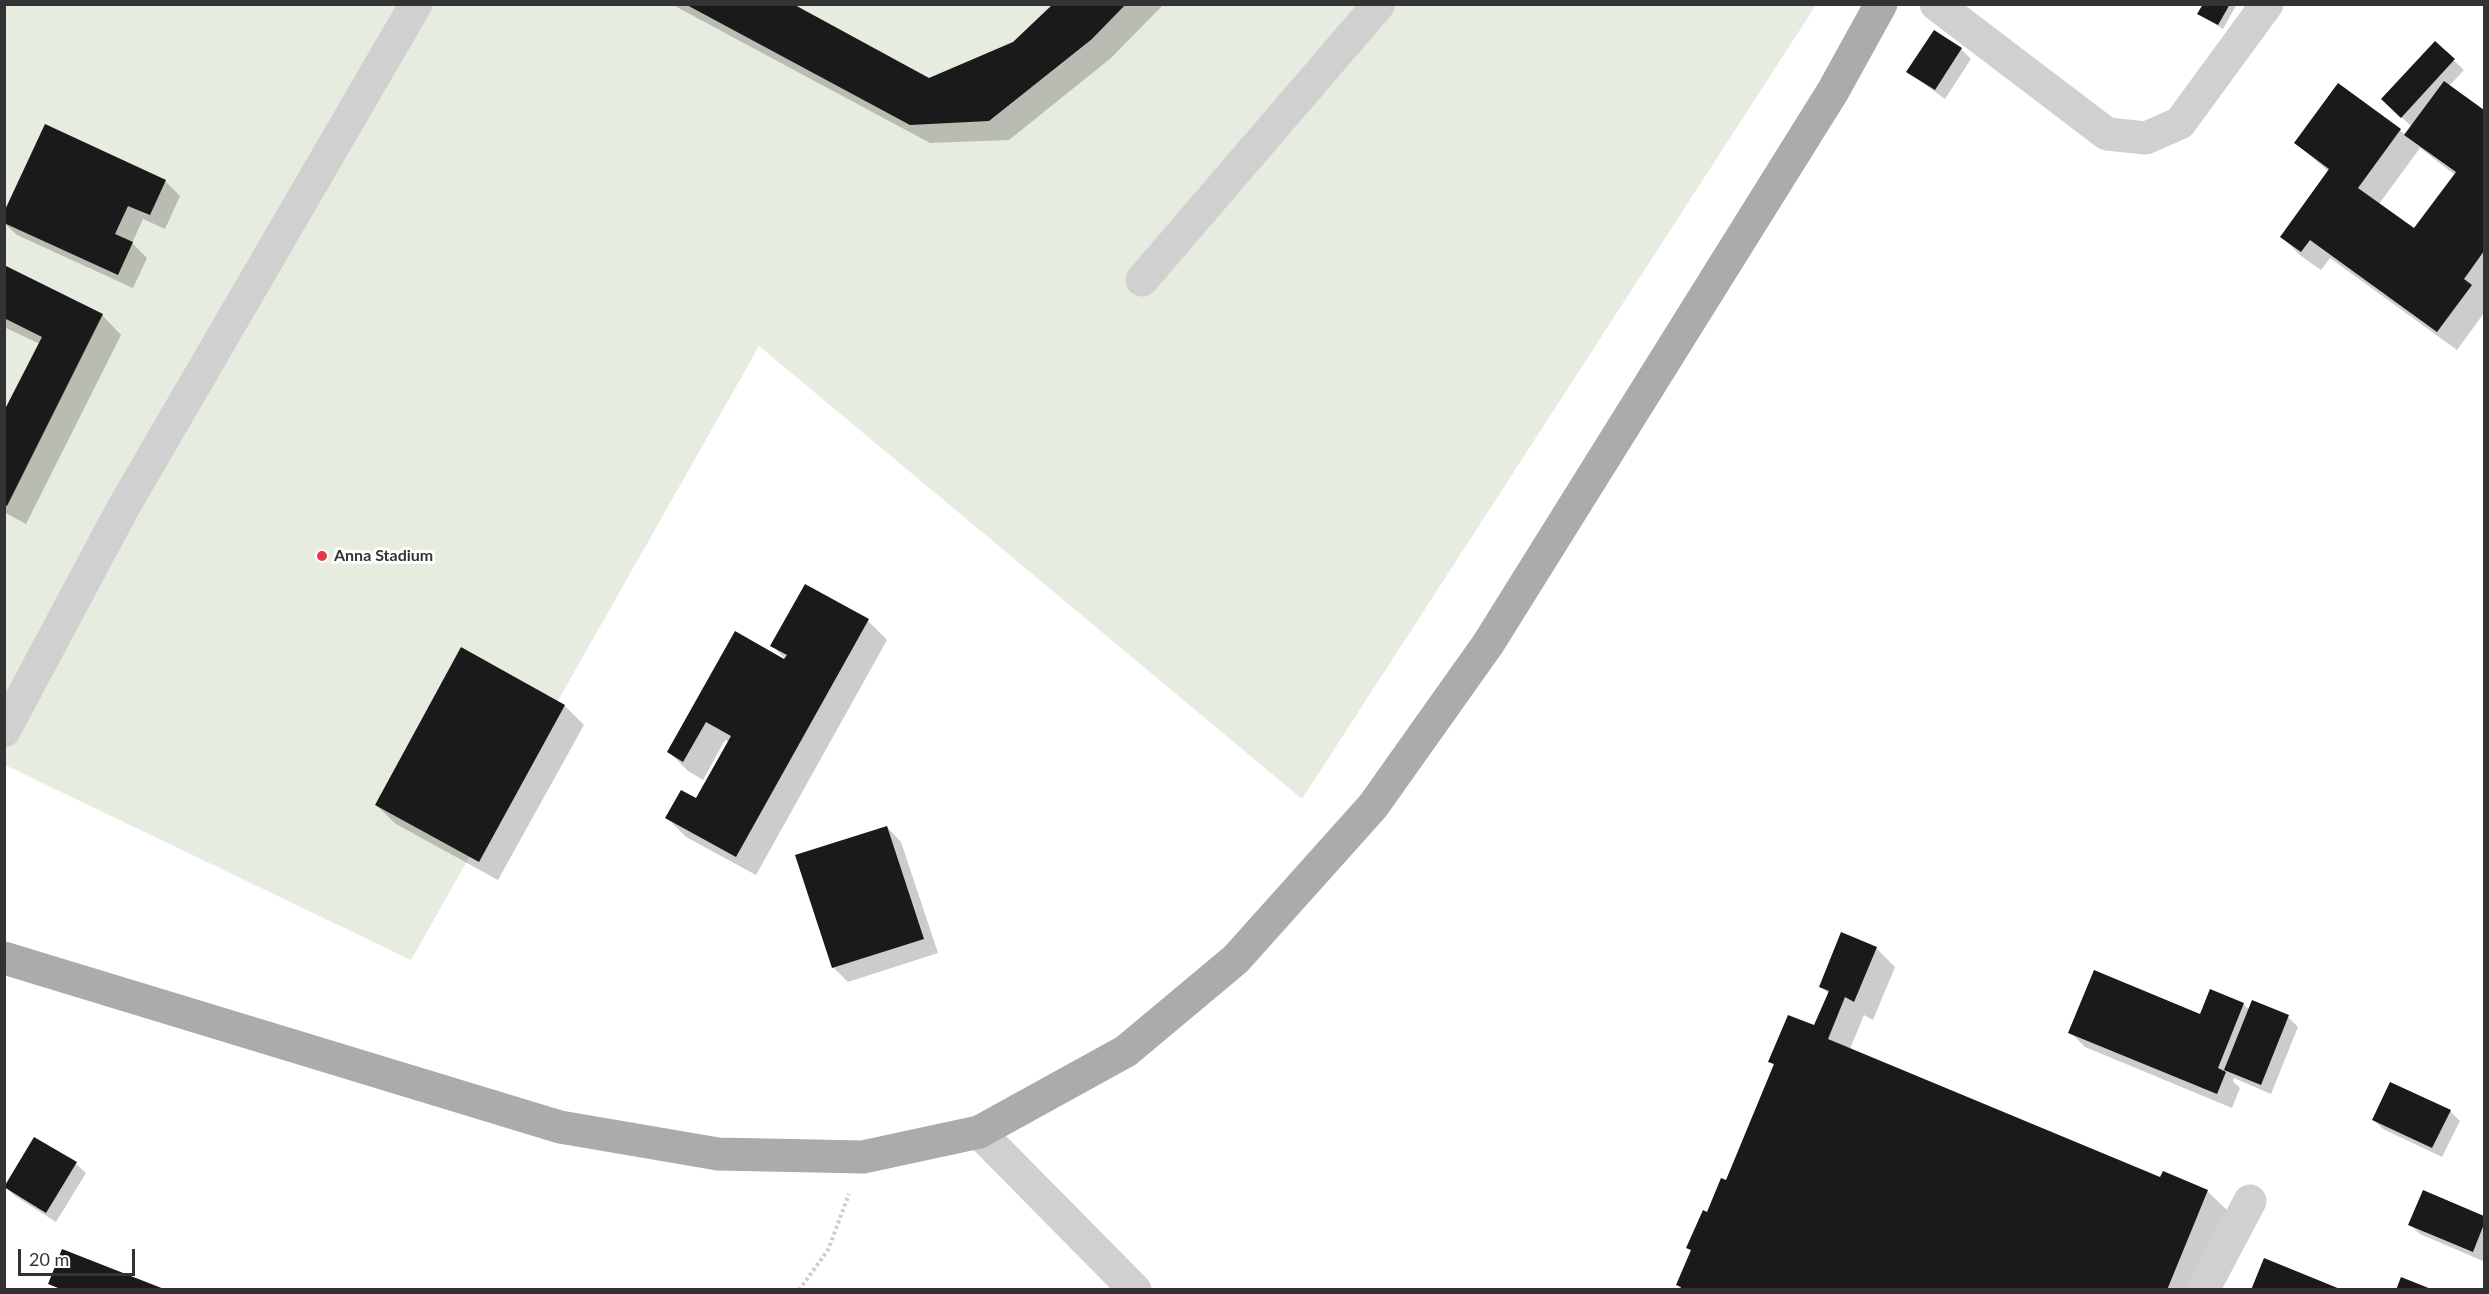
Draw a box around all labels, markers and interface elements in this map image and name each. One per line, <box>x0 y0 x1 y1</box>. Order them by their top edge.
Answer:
place label: Anna Stadium <box>334 546 433 566</box>
marker: Anna Stadium <box>315 549 329 563</box>
scale bar <box>21 1237 138 1275</box>
text: 20 m <box>29 1248 69 1270</box>

